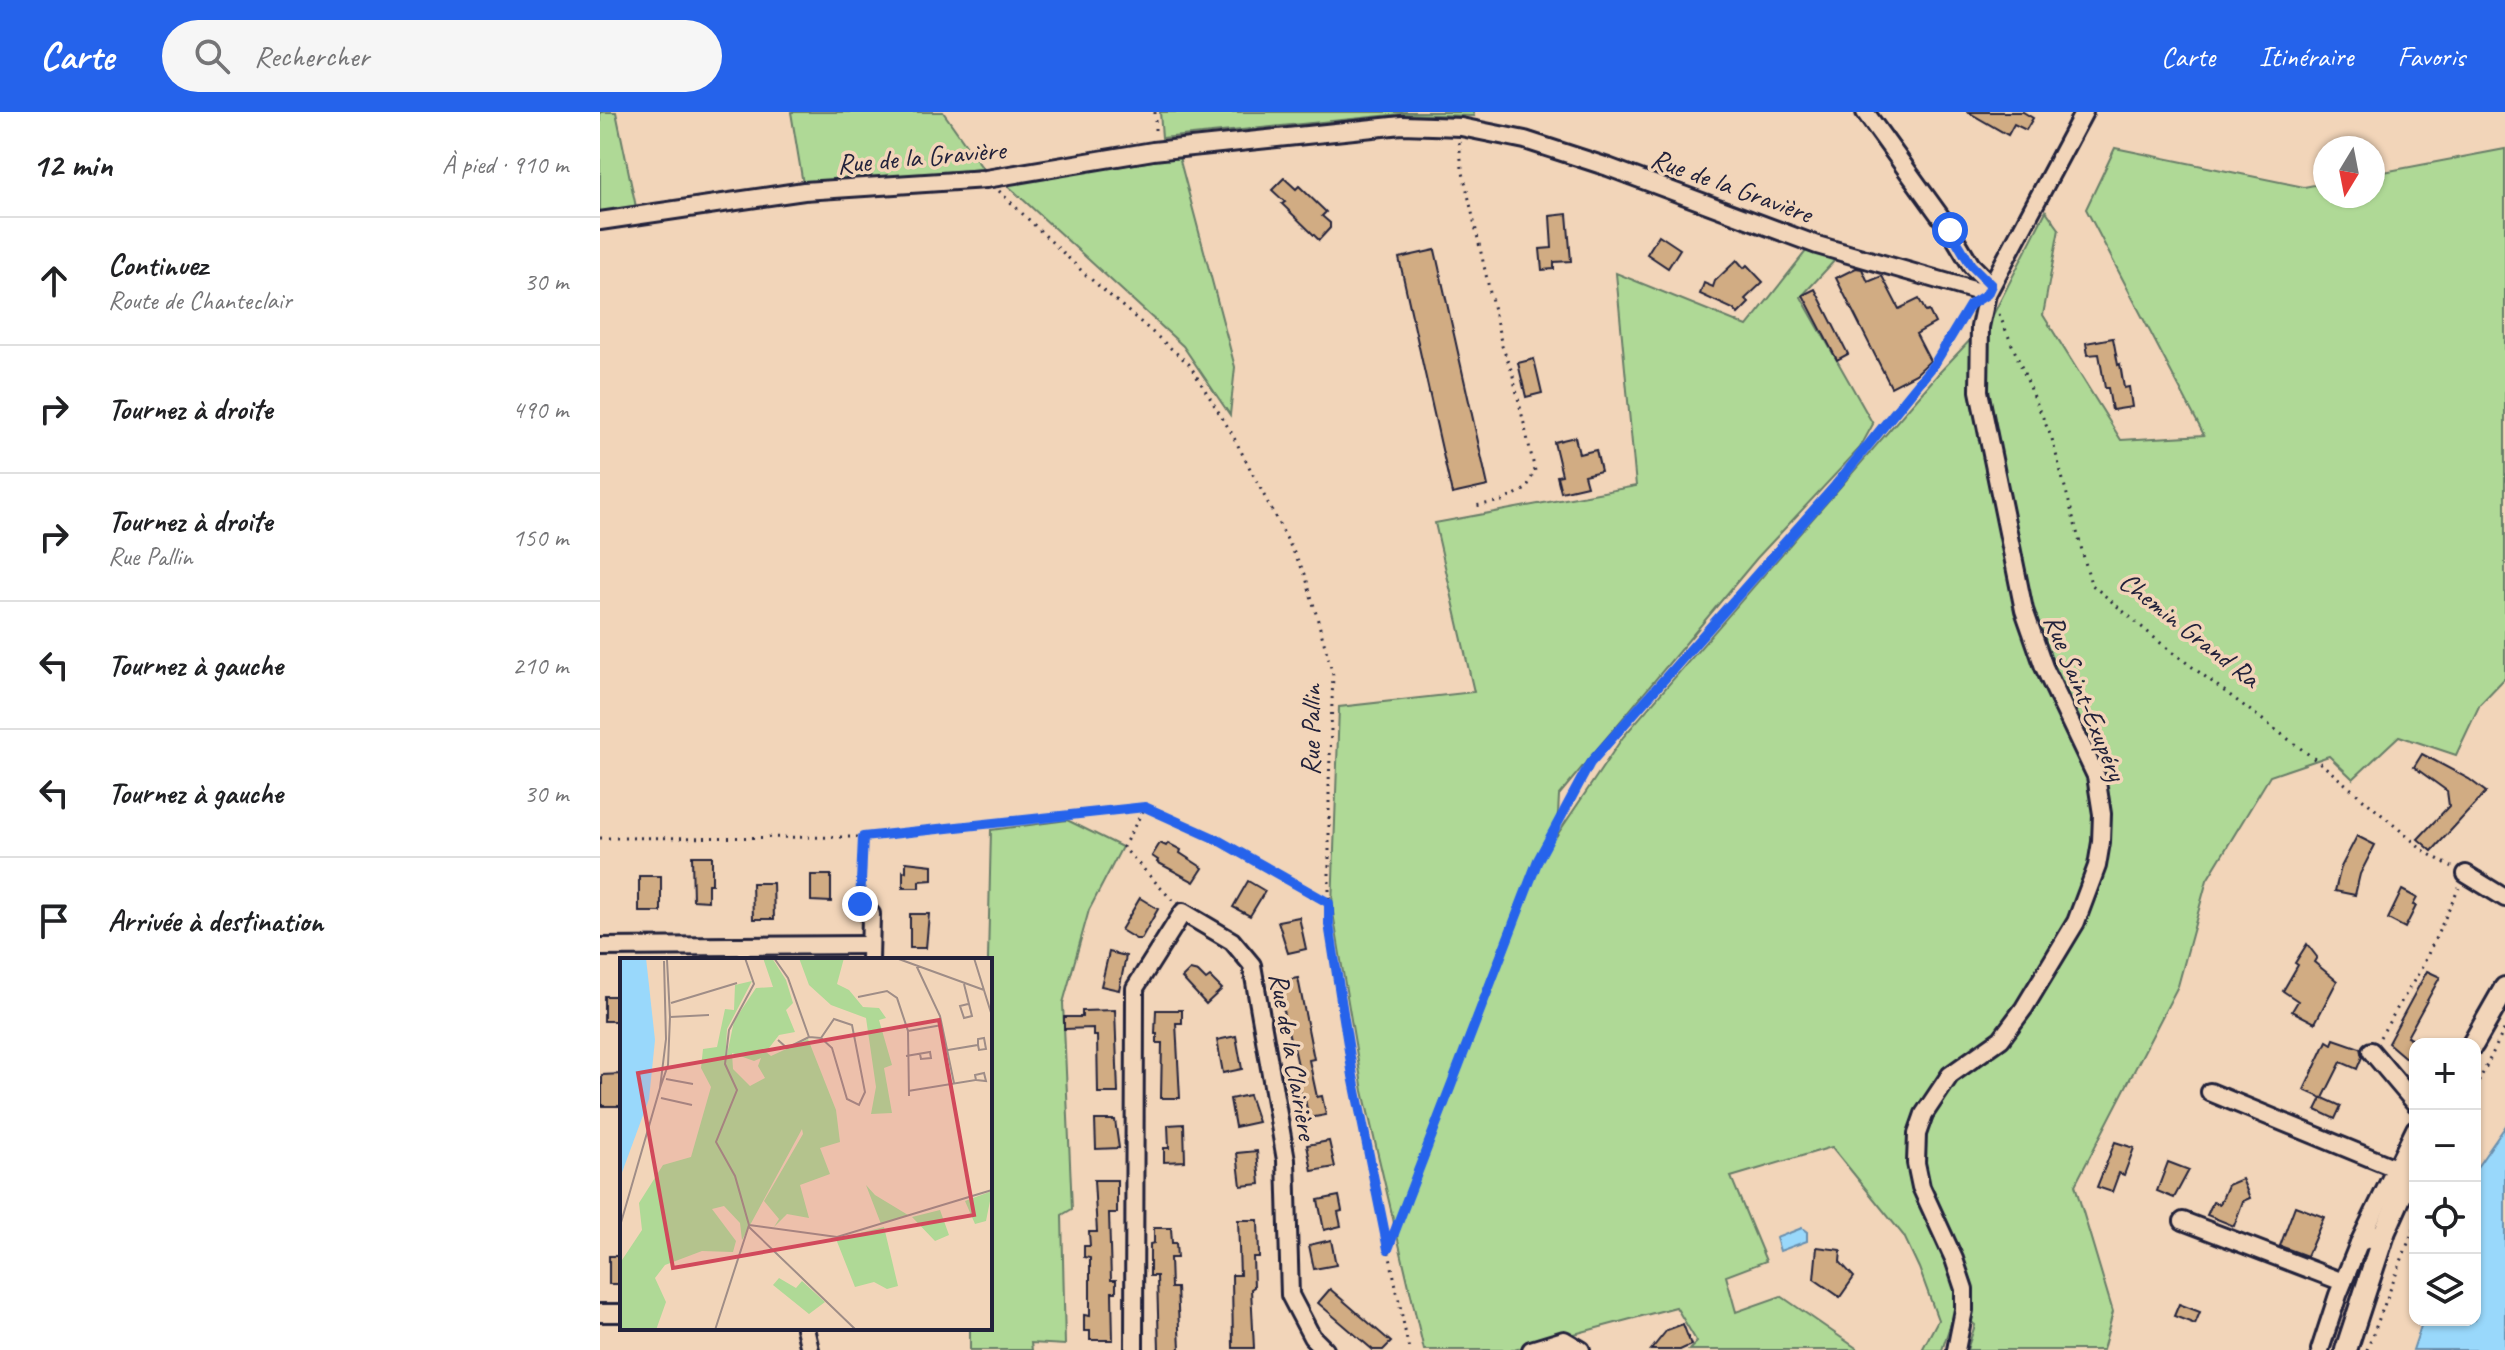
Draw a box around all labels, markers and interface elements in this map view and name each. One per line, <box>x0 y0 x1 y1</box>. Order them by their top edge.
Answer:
search box <box>162 20 722 92</box>
text: Carte <box>40 33 114 80</box>
icon: search <box>190 34 234 78</box>
text: Rechercher <box>254 37 369 75</box>
text: Carte <box>2161 39 2215 74</box>
text: Itinéraire <box>2259 39 2353 74</box>
text: Favoris <box>2397 39 2465 74</box>
street label: Rue de la Gravière <box>835 132 1009 181</box>
north arrow <box>2313 136 2385 208</box>
street label: Rue de la Gravière <box>1647 140 1819 231</box>
text: 12 min <box>32 143 112 186</box>
text: À pied · 910 m <box>442 148 568 181</box>
route start <box>1932 212 1968 248</box>
text: Continuez <box>108 246 207 284</box>
icon: ahead <box>32 259 76 303</box>
text: 30 m <box>524 265 568 298</box>
text: Route de Chanteclair <box>108 284 292 317</box>
icon: right <box>32 387 76 431</box>
text: Tournez à droite <box>108 390 272 428</box>
text: 490 m <box>512 393 568 426</box>
text: Tournez à droite <box>108 502 272 540</box>
icon: right <box>32 515 76 559</box>
text: 150 m <box>512 521 568 554</box>
text: Rue Pallin <box>108 540 193 573</box>
street label: Chemin Grand Ra <box>2112 564 2268 696</box>
street label: Rue Saint-Exupéry <box>2036 609 2136 788</box>
icon: left <box>32 643 76 687</box>
text: Tournez à gauche <box>108 646 283 684</box>
text: 210 m <box>512 649 568 682</box>
street label: Rue Pallin <box>1292 683 1329 776</box>
icon: left <box>32 771 76 815</box>
text: Tournez à gauche <box>108 774 283 812</box>
text: 30 m <box>524 777 568 810</box>
route end <box>842 886 878 922</box>
icon: arrive <box>32 899 76 943</box>
text: Arrivée à destination <box>108 902 323 940</box>
inset map <box>620 958 992 1330</box>
street label: Rue de la Clairière <box>1262 970 1326 1144</box>
map controls <box>2409 1038 2481 1326</box>
button: + <box>2409 1038 2481 1110</box>
button: − <box>2409 1110 2481 1182</box>
button: locate <box>2409 1182 2481 1254</box>
button: layers <box>2409 1254 2481 1326</box>

